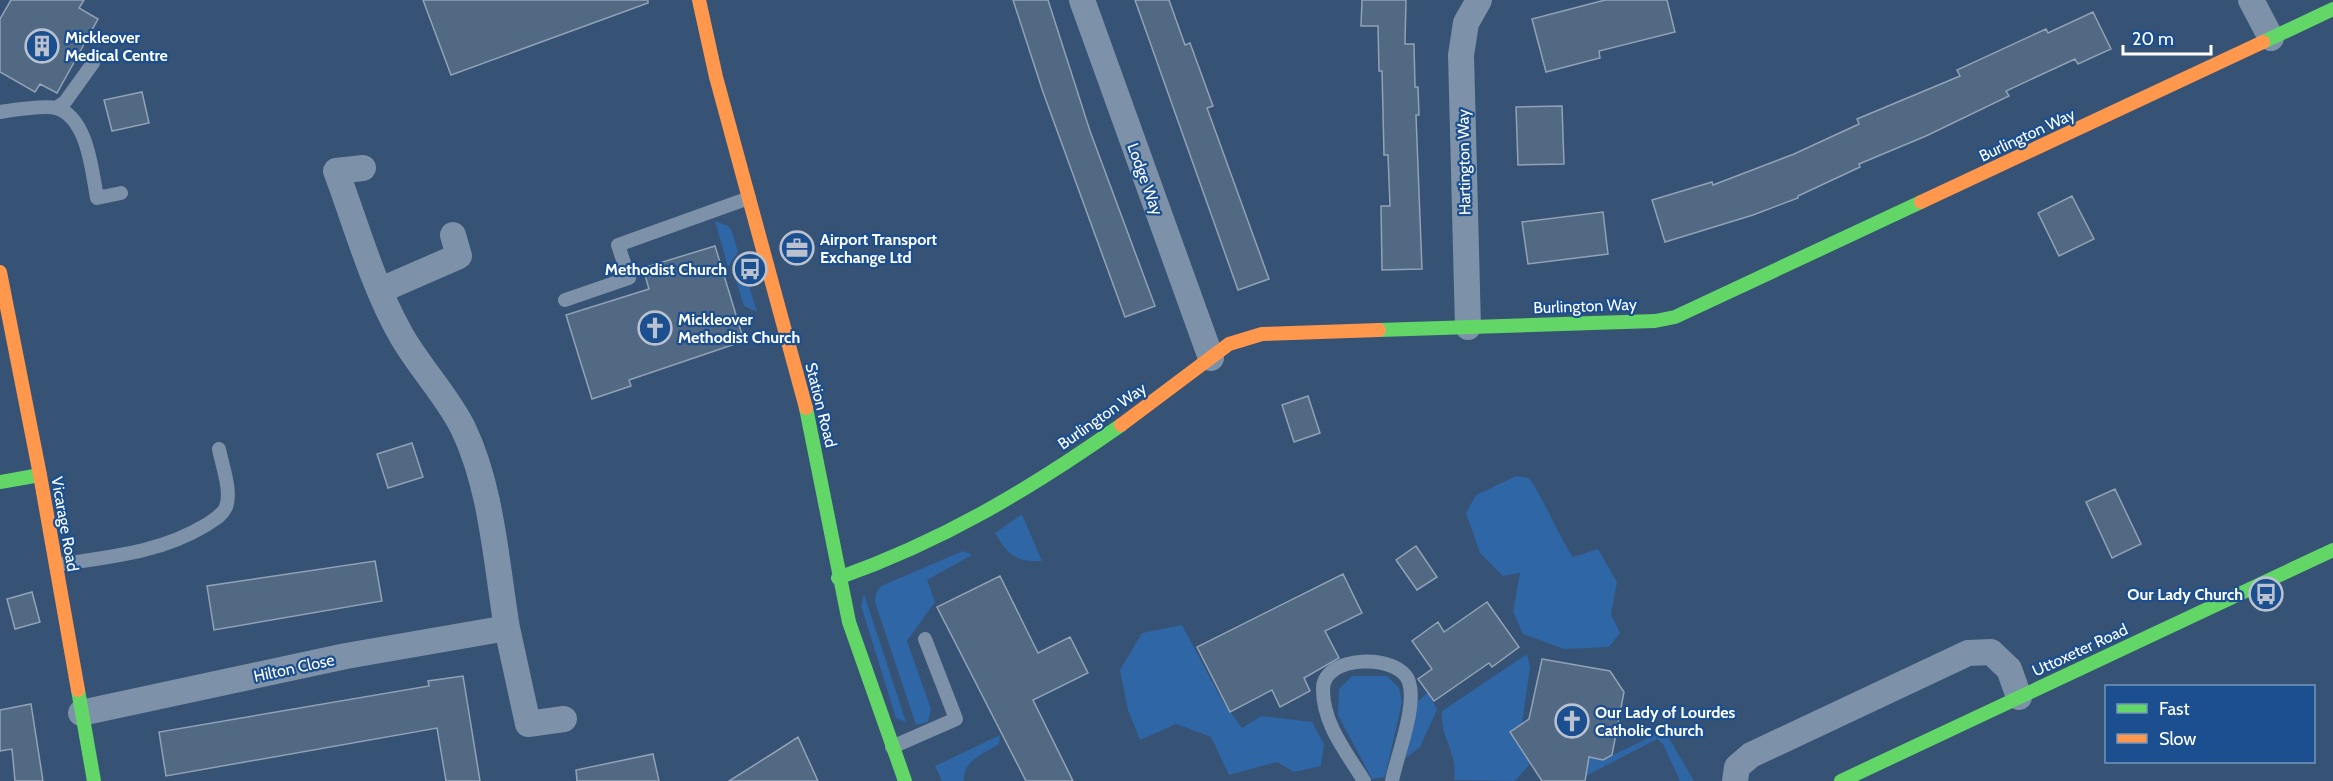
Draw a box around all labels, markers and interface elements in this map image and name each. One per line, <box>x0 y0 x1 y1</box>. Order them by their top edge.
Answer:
scale bar <box>2123 18 2212 56</box>
building icon: Mickleover Medical Centre <box>24 28 60 64</box>
place label: Mickleover Medical Centre <box>65 28 168 65</box>
text: 20 m <box>2132 28 2174 50</box>
street label: Burlington Way <box>1976 104 2078 166</box>
street label: Hartington Way <box>1454 109 1474 215</box>
street label: Lodge Way <box>1123 140 1167 218</box>
office icon: Airport Transport Exchange Ltd <box>779 230 815 266</box>
place label: Airport Transport Exchange Ltd <box>820 230 938 267</box>
bus stop icon: Methodist Church <box>732 251 768 287</box>
place label: Methodist Church <box>605 260 727 279</box>
street label: Burlington Way <box>1533 295 1637 317</box>
church icon: Mickleover Methodist Church <box>637 310 673 346</box>
place label: Mickleover Methodist Church <box>678 310 800 347</box>
street label: Station Road <box>801 361 841 449</box>
street label: Burlington Way <box>1054 379 1150 453</box>
street label: Vicarage Road <box>47 475 83 573</box>
bus stop icon: Our Lady Church <box>2248 576 2284 612</box>
place label: Our Lady Church <box>2127 585 2243 604</box>
street label: Uttoxeter Road <box>2029 620 2131 680</box>
street label: Hilton Close <box>252 650 336 686</box>
legend <box>2105 685 2315 763</box>
text: Fast <box>2159 698 2190 720</box>
church icon: Our Lady of Lourdes Catholic Church <box>1554 703 1590 739</box>
place label: Our Lady of Lourdes Catholic Church <box>1595 703 1736 740</box>
text: Slow <box>2159 728 2196 750</box>

